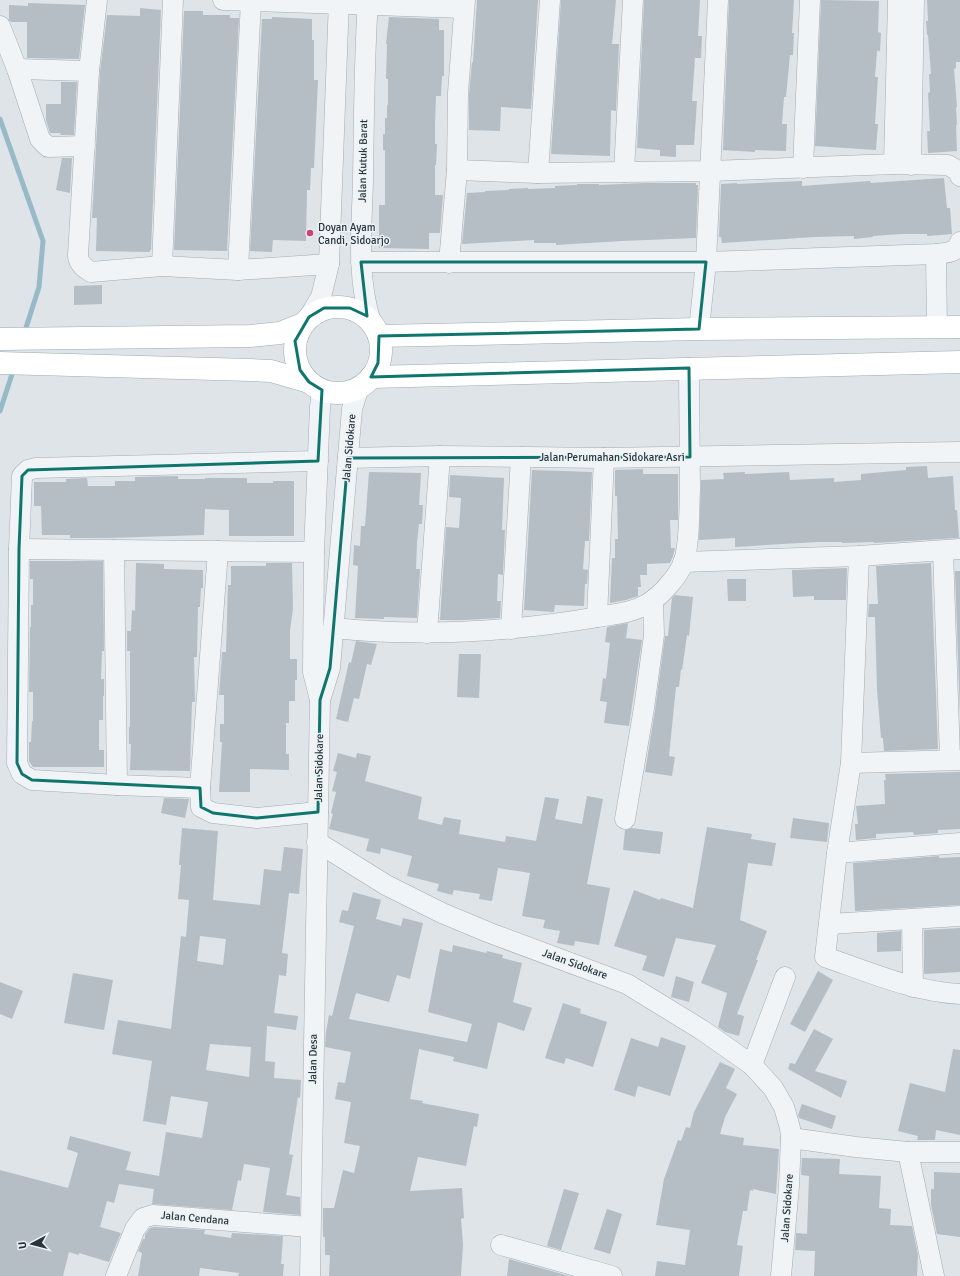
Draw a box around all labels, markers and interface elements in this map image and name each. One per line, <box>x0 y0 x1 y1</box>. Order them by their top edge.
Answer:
street label: Jalan Kutuk Barat <box>356 119 370 203</box>
place label: Doyan Ayam Candi, Sidoarjo <box>318 221 390 247</box>
marker: Doyan Ayam Candi, Sidoarjo <box>305 228 315 238</box>
street label: Jalan Sidokare <box>340 413 358 483</box>
street label: Jalan Perumahan Sidokare Asri <box>539 451 685 464</box>
street label: Jalan Sidokare <box>312 734 326 802</box>
street label: Jalan Sidokare <box>541 946 609 982</box>
street label: Jalan Desa <box>306 1033 320 1084</box>
street label: Jalan Sidokare <box>778 1173 796 1243</box>
street label: Jalan Cendana <box>160 1209 230 1227</box>
north arrow <box>12 1224 52 1264</box>
text: U <box>16 1241 29 1250</box>

